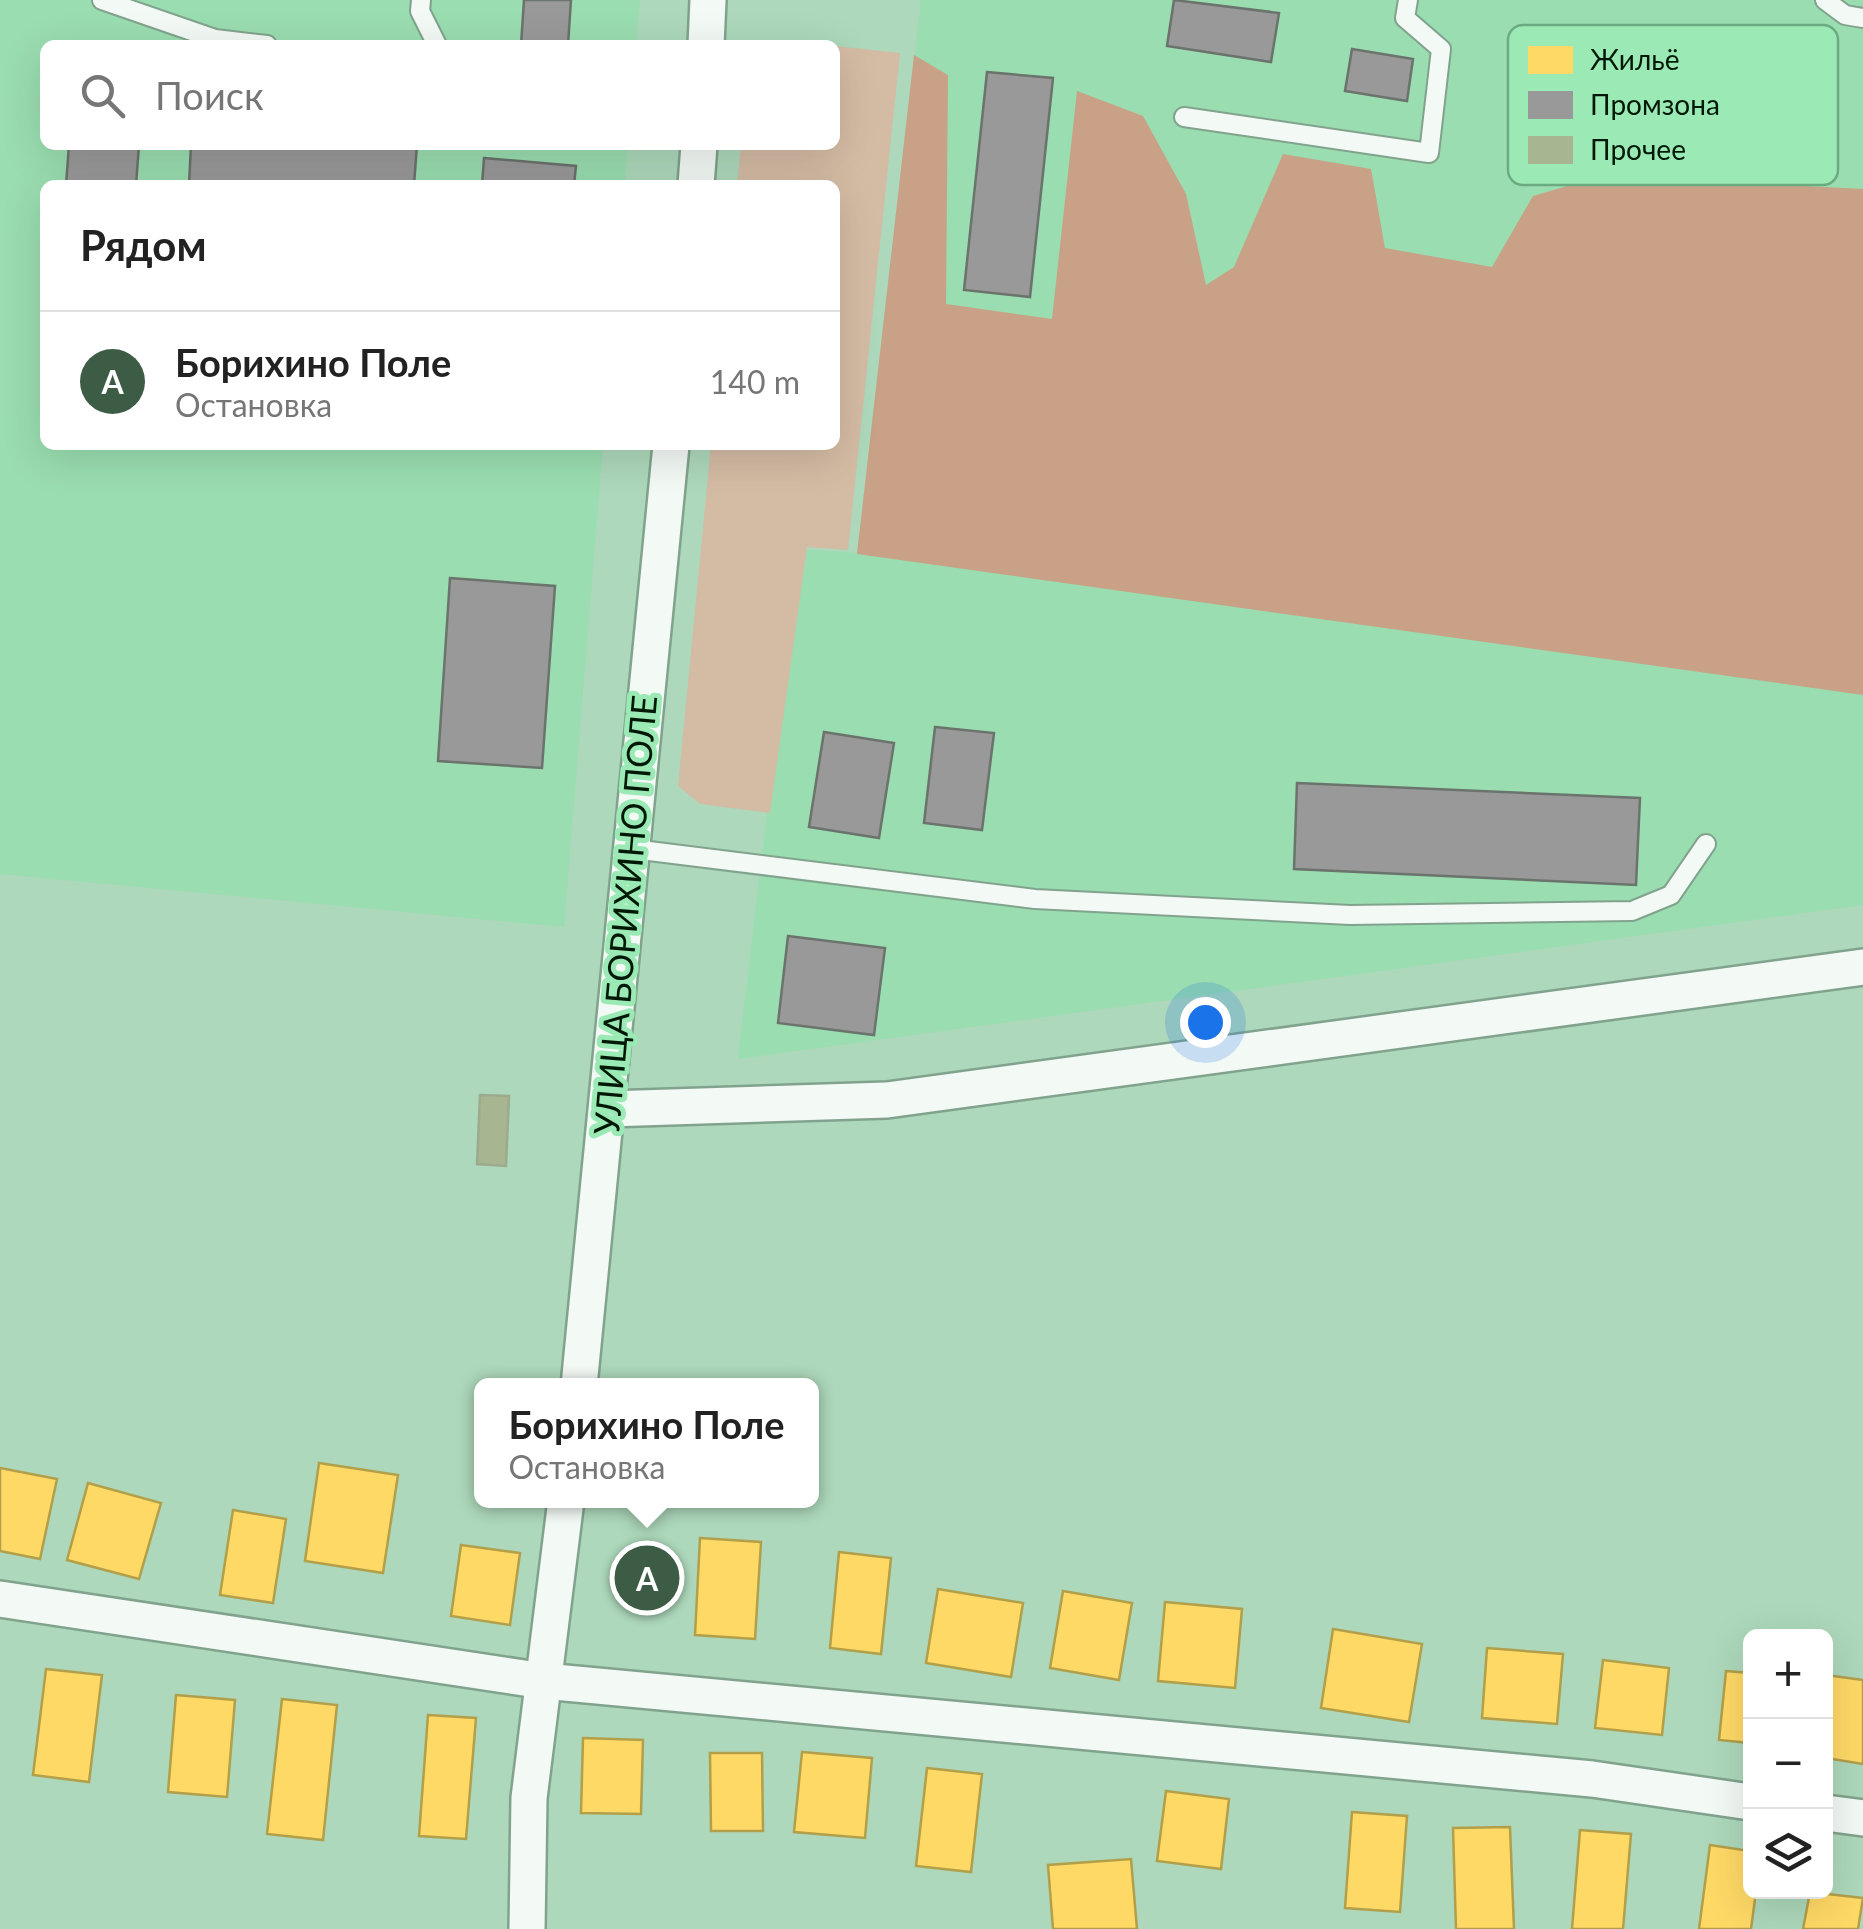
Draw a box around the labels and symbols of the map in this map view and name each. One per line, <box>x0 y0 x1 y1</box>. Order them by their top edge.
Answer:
legend <box>1508 25 1838 185</box>
text: Жильё <box>1590 42 1680 76</box>
text: Промзона <box>1590 87 1720 121</box>
text: Прочее <box>1590 132 1686 166</box>
street label: УЛИЦА БОРИХИНО ПОЛЕ <box>584 693 664 1136</box>
your location <box>1180 997 1231 1048</box>
pin: A <box>614 1540 680 1616</box>

